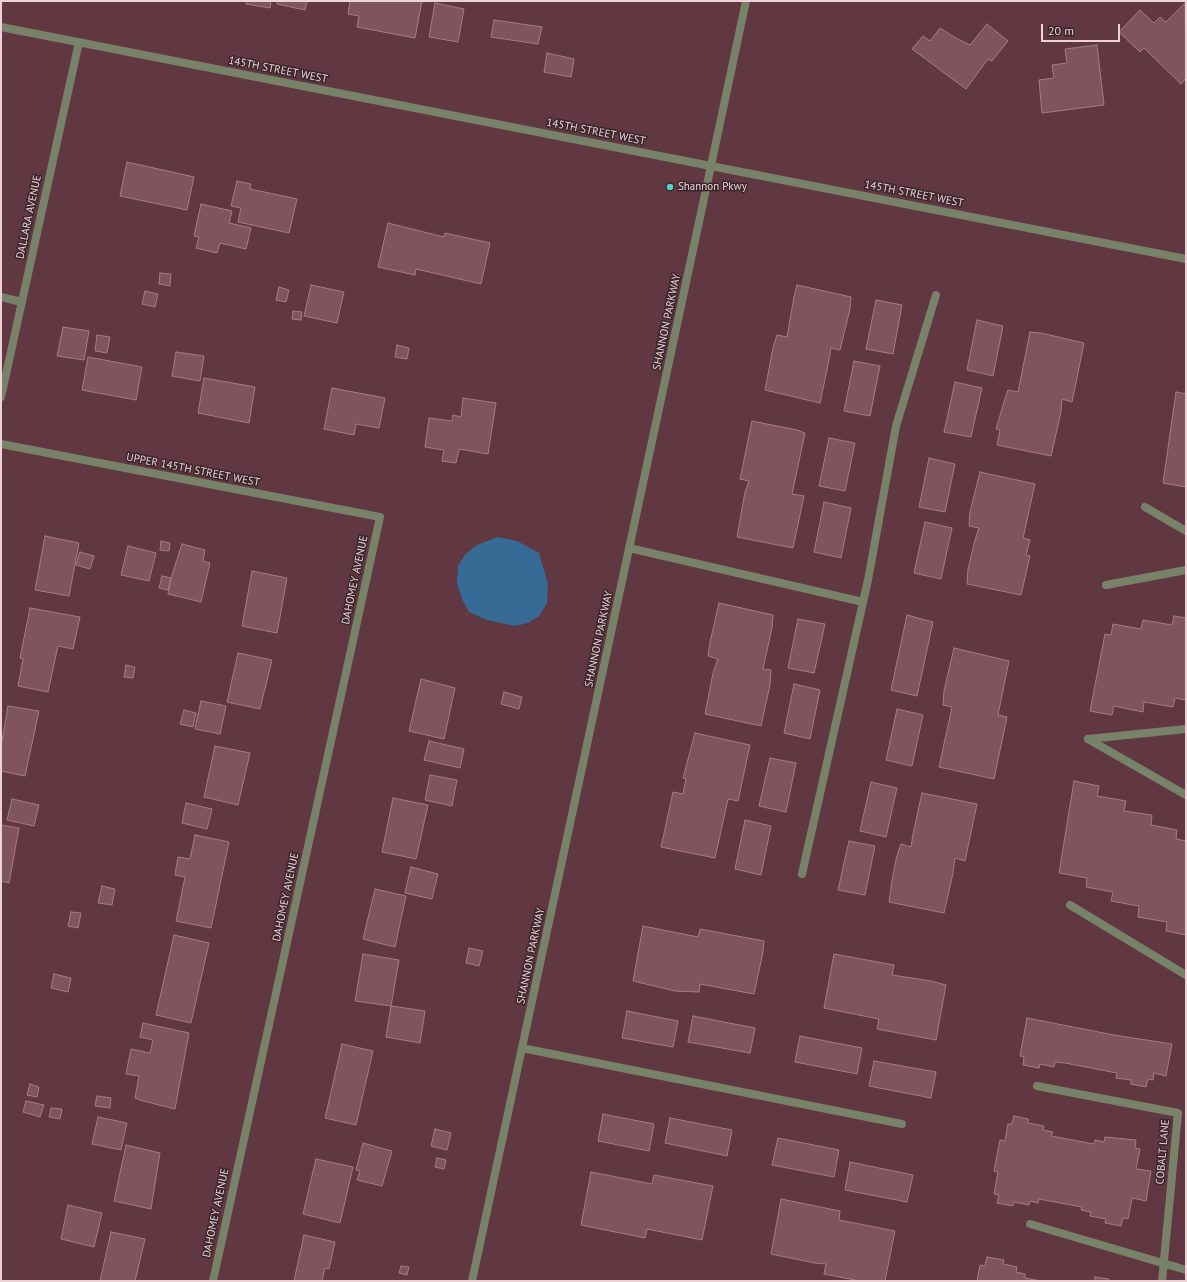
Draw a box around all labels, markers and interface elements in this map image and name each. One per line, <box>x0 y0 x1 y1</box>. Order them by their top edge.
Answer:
scale bar <box>1043 16 1122 42</box>
text: 20 m <box>1048 23 1074 38</box>
street label: 145TH STREET WEST <box>227 54 329 86</box>
street label: 145TH STREET WEST <box>545 116 647 148</box>
street label: DALLARA AVENUE <box>14 174 44 260</box>
street label: 145TH STREET WEST <box>863 178 965 210</box>
place label: Shannon Pkwy <box>678 180 747 194</box>
marker: Shannon Pkwy <box>665 182 675 192</box>
street label: SHANNON PARKWAY <box>650 273 684 371</box>
street label: UPPER 145TH STREET WEST <box>125 451 261 489</box>
street label: DAHOMEY AVENUE <box>339 534 371 626</box>
street label: SHANNON PARKWAY <box>582 590 616 688</box>
street label: DAHOMEY AVENUE <box>270 851 302 943</box>
street label: SHANNON PARKWAY <box>514 907 548 1005</box>
street label: COBALT LANE <box>1154 1119 1172 1185</box>
street label: DAHOMEY AVENUE <box>200 1167 232 1259</box>

